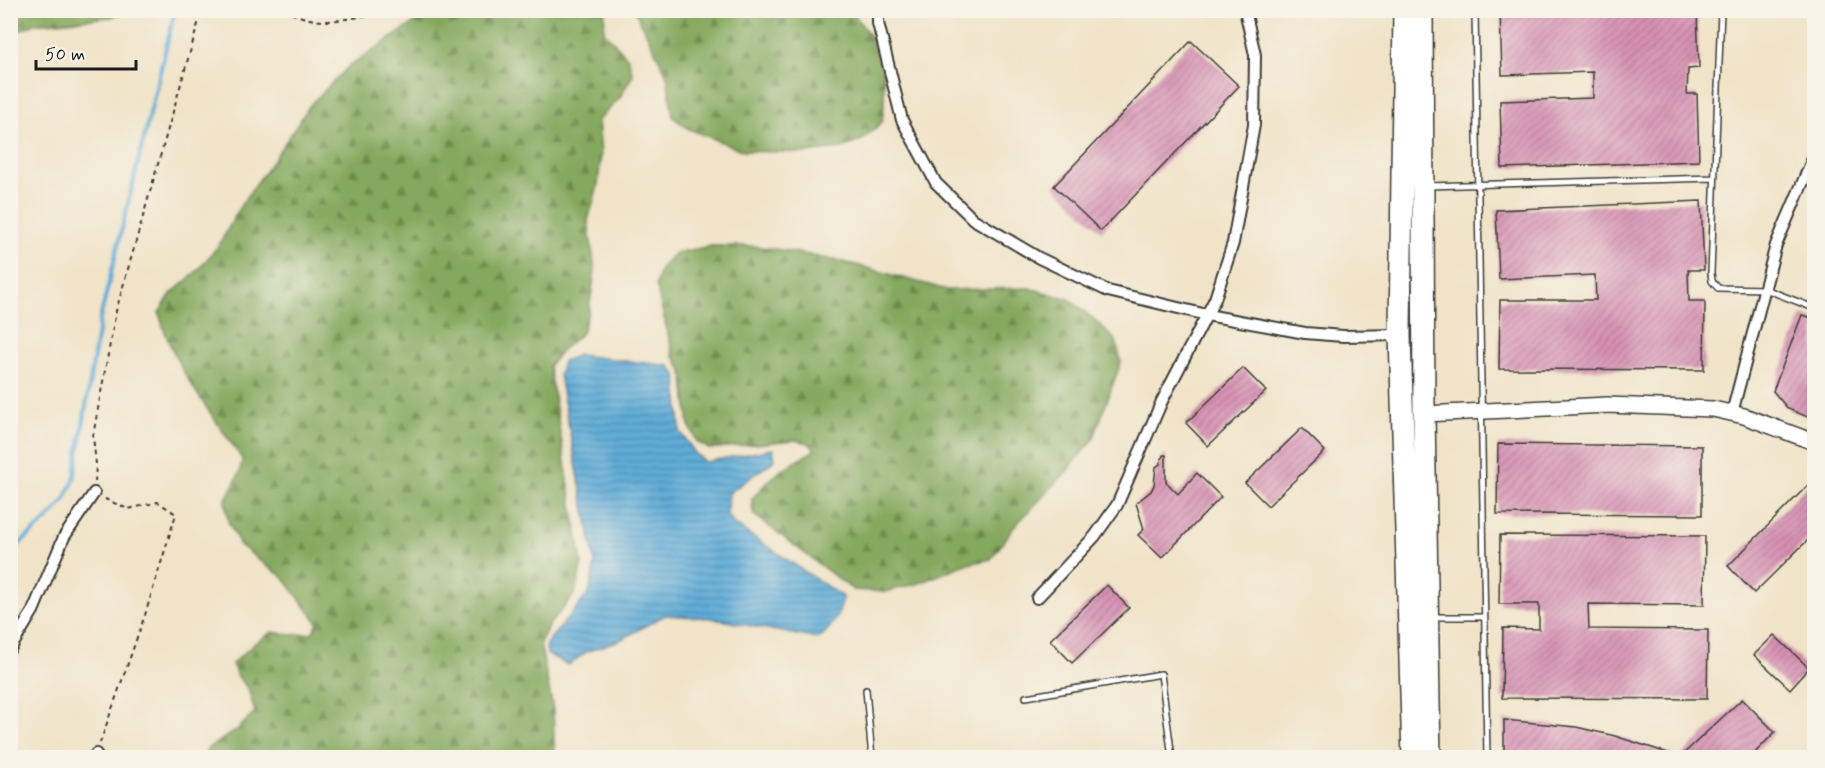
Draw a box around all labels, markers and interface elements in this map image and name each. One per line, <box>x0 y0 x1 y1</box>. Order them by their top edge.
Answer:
scale bar <box>36 33 136 71</box>
text: 50 m <box>45 43 85 67</box>

